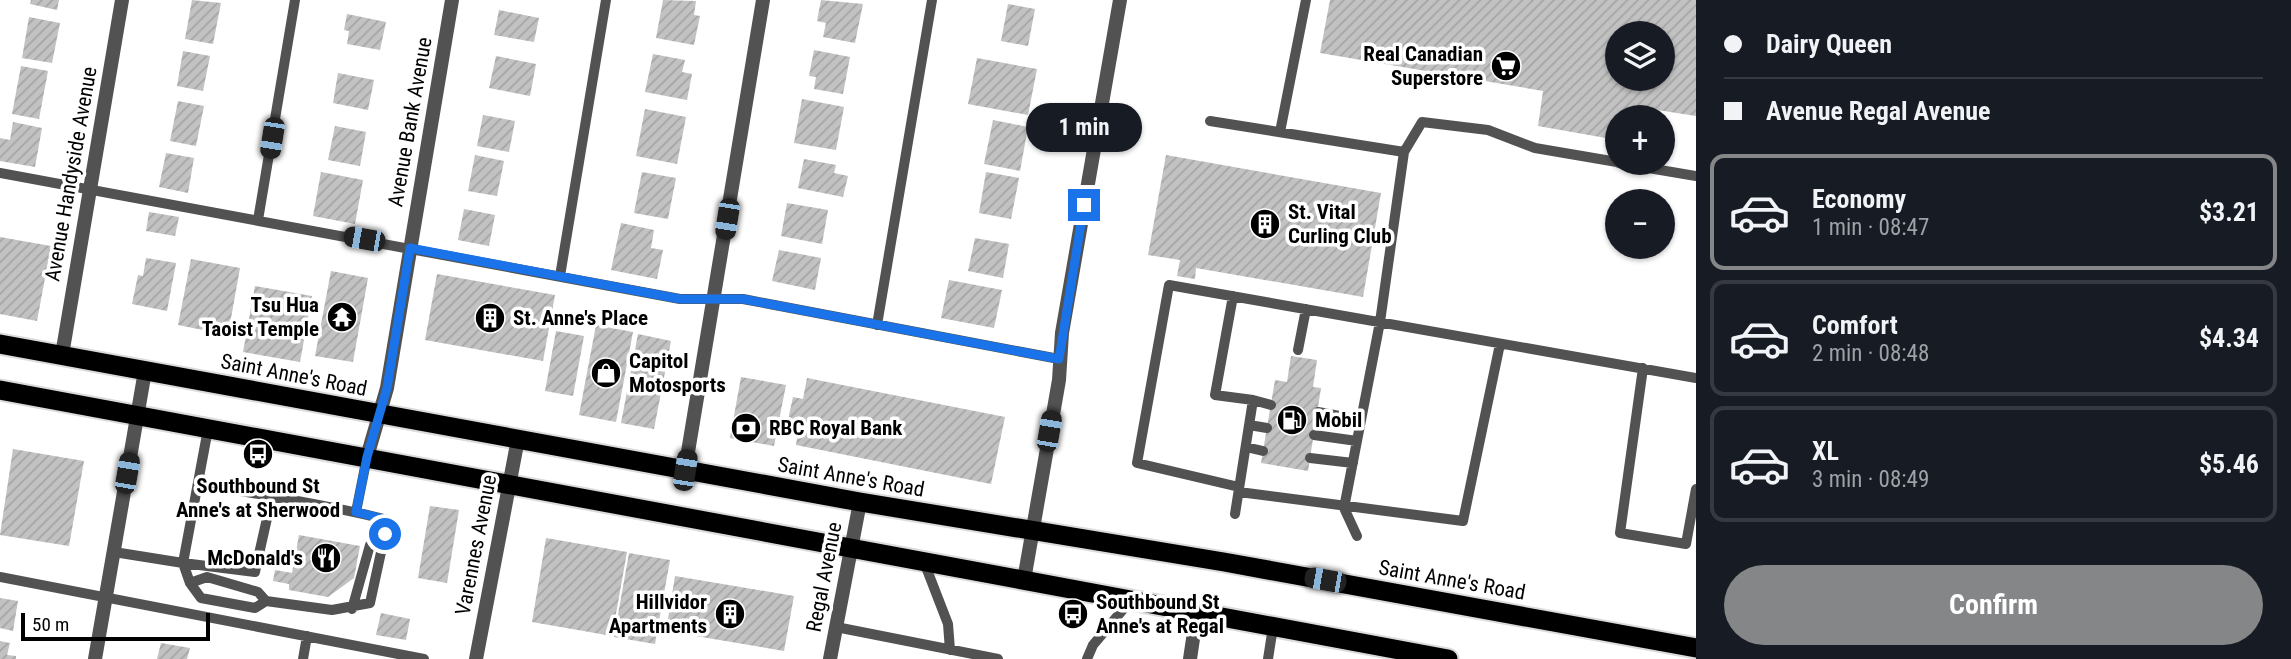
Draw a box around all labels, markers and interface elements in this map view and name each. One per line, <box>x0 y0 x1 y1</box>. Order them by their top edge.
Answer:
map controls <box>1605 21 1675 259</box>
button: layers <box>1605 21 1675 91</box>
text: Dairy Queen <box>1766 29 1892 59</box>
street label: Avenue Bank Avenue <box>383 35 437 209</box>
place label: Real Canadian Superstore <box>1363 42 1483 90</box>
supermarket icon: Real Canadian Superstore <box>1489 49 1523 83</box>
street label: Avenue Handyside Avenue <box>40 65 102 283</box>
text: Avenue Regal Avenue <box>1766 96 1990 126</box>
callout: 1 min <box>1026 104 1142 152</box>
button: + <box>1605 105 1675 175</box>
text: 1 min <box>1058 114 1110 141</box>
car <box>259 116 286 160</box>
icon: car <box>1728 181 1791 244</box>
text: Economy <box>1812 184 1906 214</box>
route end <box>1068 189 1100 221</box>
button: − <box>1605 189 1675 259</box>
car <box>714 197 741 241</box>
text: $3.21 <box>2199 197 2259 227</box>
place label: St. Vital Curling Club <box>1288 200 1392 248</box>
building icon: St. Vital Curling Club <box>1248 207 1282 241</box>
text: 1 min · 08:47 <box>1812 214 1929 241</box>
car <box>342 225 387 253</box>
place label: Tsu Hua Taoist Temple <box>202 293 319 341</box>
temple icon: Tsu Hua Taoist Temple <box>325 300 359 334</box>
building icon: St. Anne's Place <box>473 301 507 335</box>
place label: St. Anne's Place <box>513 306 648 330</box>
icon: car <box>1728 307 1791 370</box>
text: Comfort <box>1812 310 1898 340</box>
text: $4.34 <box>2199 323 2259 353</box>
text: 2 min · 08:48 <box>1812 340 1929 367</box>
street label: Saint Anne's Road <box>219 349 369 401</box>
place label: Capitol Motosports <box>629 349 726 397</box>
shop icon: Capitol Motosports <box>589 356 623 390</box>
fuel station icon: Mobil <box>1275 403 1309 437</box>
car <box>1036 408 1063 454</box>
place label: Mobil <box>1315 408 1362 432</box>
bank icon: RBC Royal Bank <box>729 411 763 445</box>
place label: RBC Royal Bank <box>769 416 903 440</box>
icon: car <box>1728 433 1791 496</box>
text: XL <box>1812 436 1839 466</box>
bus stop icon: Southbound St Anne's at Sherwood <box>241 437 275 471</box>
car <box>672 448 699 492</box>
text: $5.46 <box>2199 449 2259 479</box>
car <box>114 450 141 496</box>
street label: Saint Anne's Road <box>776 452 926 502</box>
text: 3 min · 08:49 <box>1812 466 1929 493</box>
street label: Varennes Avenue <box>451 473 501 617</box>
place label: Southbound St Anne's at Sherwood <box>176 474 340 522</box>
route start <box>369 518 401 550</box>
street label: Regal Avenue <box>802 520 846 634</box>
restaurant icon: McDonald's <box>309 541 343 575</box>
place label: McDonald's <box>207 546 303 570</box>
street label: Saint Anne's Road <box>1377 555 1527 605</box>
button: Confirm <box>1724 565 2263 645</box>
car <box>1303 566 1348 594</box>
place label: Hillvidor Apartments <box>609 590 707 638</box>
place label: Southbound St Anne's at Regal <box>1096 590 1224 638</box>
building icon: Hillvidor Apartments <box>713 597 747 631</box>
bus stop icon: Southbound St Anne's at Regal <box>1056 597 1090 631</box>
scale bar <box>21 610 210 642</box>
text: 50 m <box>32 613 69 636</box>

